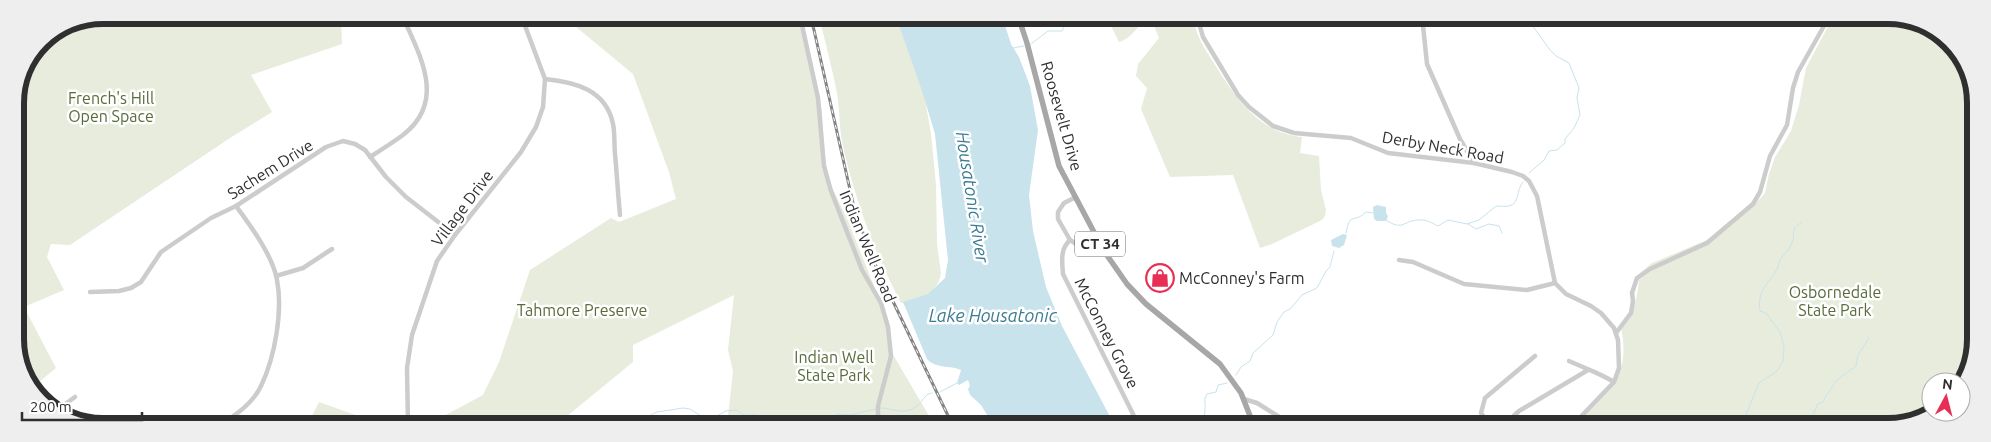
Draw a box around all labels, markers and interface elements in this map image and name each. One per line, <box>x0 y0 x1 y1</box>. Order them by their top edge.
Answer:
street label: Roosevelt Drive <box>1038 59 1086 173</box>
park label: French's Hill Open Space <box>68 89 154 125</box>
street label: Derby Neck Road <box>1381 127 1505 167</box>
water label: Housatonic River <box>953 130 993 265</box>
street label: Sachem Drive <box>224 136 316 202</box>
street label: Village Drive <box>428 166 496 250</box>
street label: Indian Well Road <box>836 187 900 305</box>
road number: CT 34 <box>1075 232 1125 256</box>
shop icon: McConney's Farm <box>1145 263 1175 293</box>
place label: McConney's Farm <box>1179 269 1305 287</box>
street label: McConney Grove <box>1071 275 1143 391</box>
park label: Osbornedale State Park <box>1789 283 1881 319</box>
park label: Tahmore Preserve <box>517 301 647 319</box>
water label: Lake Housatonic <box>929 305 1058 325</box>
park label: Indian Well State Park <box>794 348 874 384</box>
north arrow <box>1921 372 1971 422</box>
text: N <box>1941 376 1954 393</box>
scale bar <box>22 390 142 422</box>
text: 200 m <box>30 398 72 415</box>

